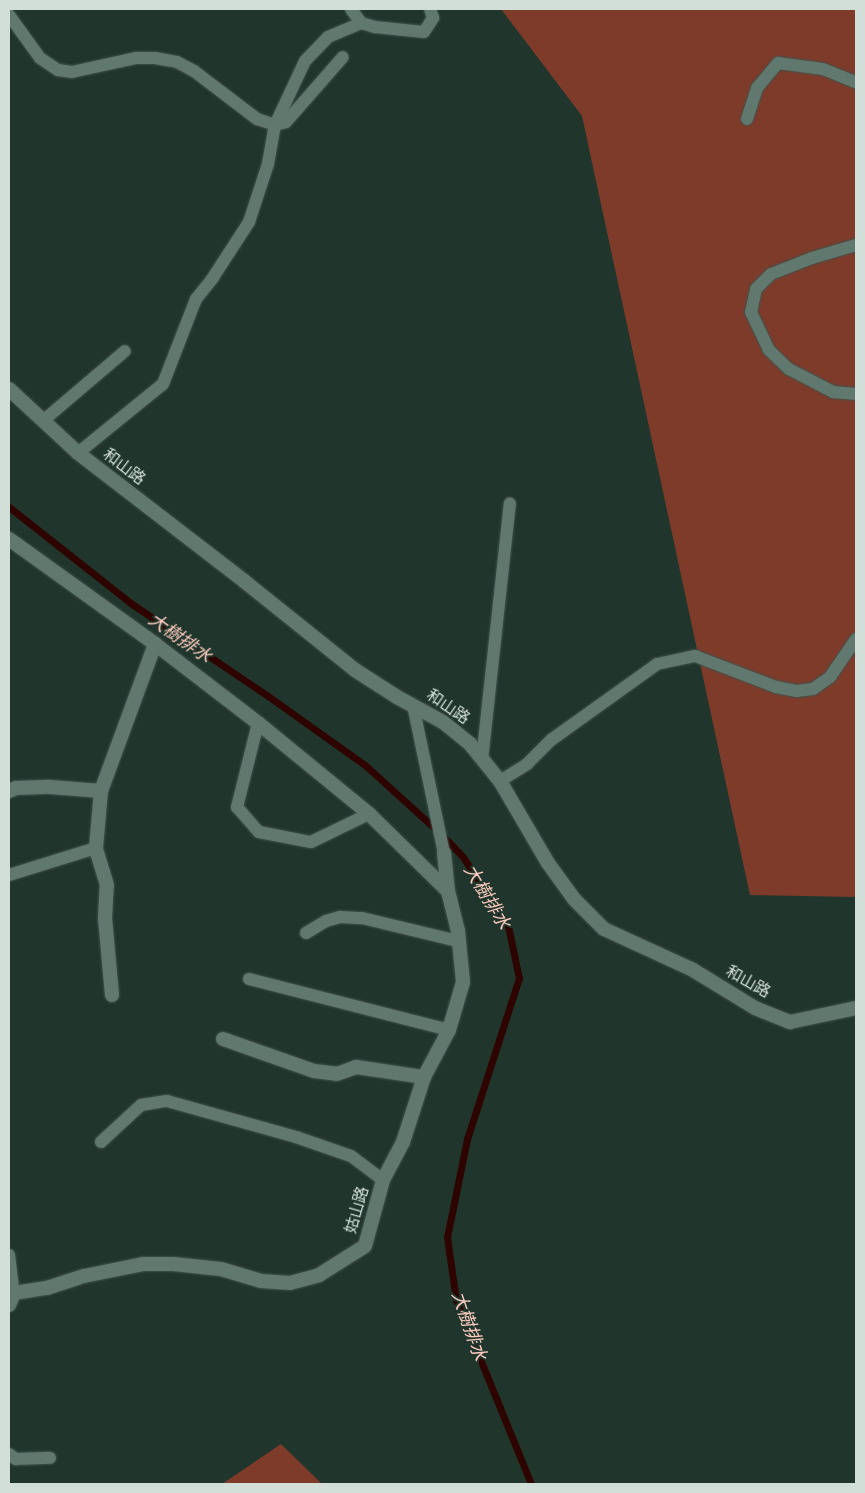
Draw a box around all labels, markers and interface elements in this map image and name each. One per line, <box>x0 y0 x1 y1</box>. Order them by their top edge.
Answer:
street label: 和山路 <box>99 445 149 489</box>
water label: 大樹排水 <box>144 609 216 667</box>
street label: 和山路 <box>423 686 473 728</box>
water label: 大樹排水 <box>459 861 515 933</box>
street label: 和山路 <box>722 962 774 1002</box>
street label: 姑山路 <box>341 1184 373 1236</box>
water label: 大樹排水 <box>447 1288 491 1364</box>

